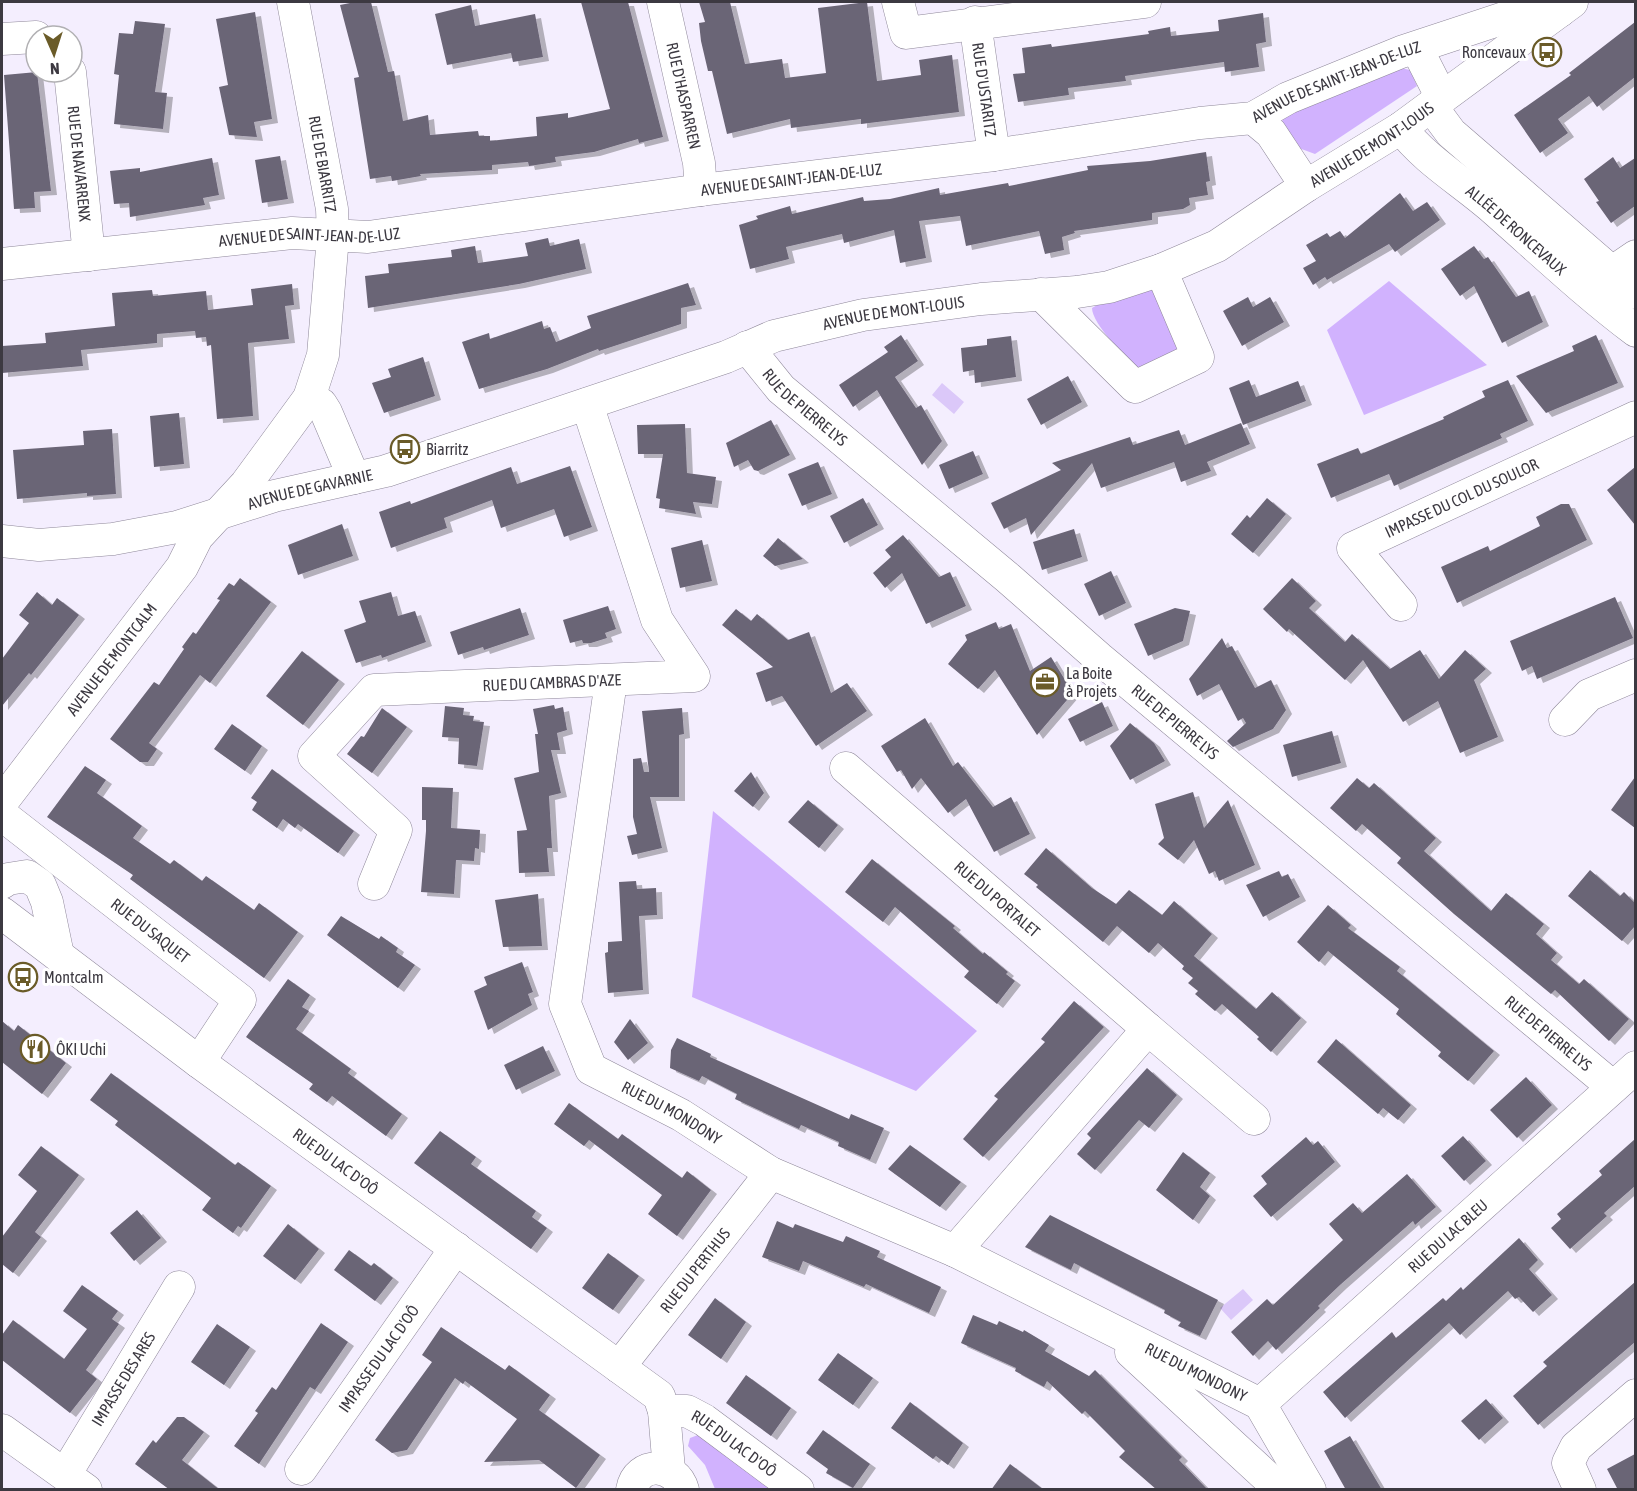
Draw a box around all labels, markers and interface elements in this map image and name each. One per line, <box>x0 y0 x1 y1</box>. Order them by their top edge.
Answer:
north arrow <box>24 24 84 84</box>
bus stop icon: Roncevaux <box>1531 36 1563 68</box>
street label: AVENUE DE SAINT-JEAN-DE-LUZ <box>1248 37 1423 126</box>
street label: RUE D'HASPARREN <box>663 40 705 151</box>
street label: RUE D'USTARITZ <box>969 41 1000 138</box>
place label: Roncevaux <box>1462 43 1527 61</box>
text: N <box>50 60 60 78</box>
street label: AVENUE DE MONT-LOUIS <box>1306 98 1437 191</box>
street label: RUE DE NAVARRENX <box>65 105 95 223</box>
street label: RUE DE BIARRITZ <box>306 114 340 214</box>
street label: AVENUE DE SAINT-JEAN-DE-LUZ <box>700 159 883 199</box>
street label: ALLÉE DE RONCEVAUX <box>1463 181 1570 279</box>
street label: AVENUE DE SAINT-JEAN-DE-LUZ <box>218 224 401 250</box>
street label: AVENUE DE MONT-LOUIS <box>821 292 966 333</box>
street label: RUE DE PIERRE LYS <box>759 365 851 450</box>
bus stop icon: Biarritz <box>389 433 421 465</box>
place label: Biarritz <box>426 440 468 458</box>
street label: IMPASSE DU COL DU SOULOR <box>1382 455 1541 541</box>
street label: AVENUE DE GAVARNIE <box>245 465 374 513</box>
street label: AVENUE DE MONTCALM <box>63 599 160 719</box>
place label: La Boite à Projets <box>1066 664 1117 701</box>
office icon: La Boite à Projets <box>1029 666 1061 698</box>
street label: RUE DU CAMBRAS D'AZE <box>482 670 622 694</box>
street label: RUE DE PIERRE LYS <box>1128 680 1222 763</box>
street label: RUE DU PORTALET <box>951 857 1044 940</box>
street label: RUE DU SAQUET <box>108 894 193 966</box>
bus stop icon: Montcalm <box>7 961 39 993</box>
place label: Montcalm <box>44 968 104 986</box>
street label: RUE DE PIERRE LYS <box>1502 992 1596 1075</box>
restaurant icon: ÔKI Uchi <box>19 1033 51 1065</box>
place label: ÔKI Uchi <box>56 1040 106 1058</box>
street label: RUE DU MONDONY <box>619 1077 726 1148</box>
street label: RUE DU LAC D'OÔ <box>290 1124 382 1198</box>
street label: RUE DU LAC BLEU <box>1404 1196 1491 1276</box>
street label: RUE DU PERTHUS <box>656 1224 734 1316</box>
street label: IMPASSE DU LAC D'OÔ <box>335 1301 422 1416</box>
street label: IMPASSE DES ARES <box>88 1329 159 1429</box>
street label: RUE DU MONDONY <box>1142 1339 1251 1405</box>
street label: RUE DU LAC D'OÔ <box>689 1406 780 1480</box>

